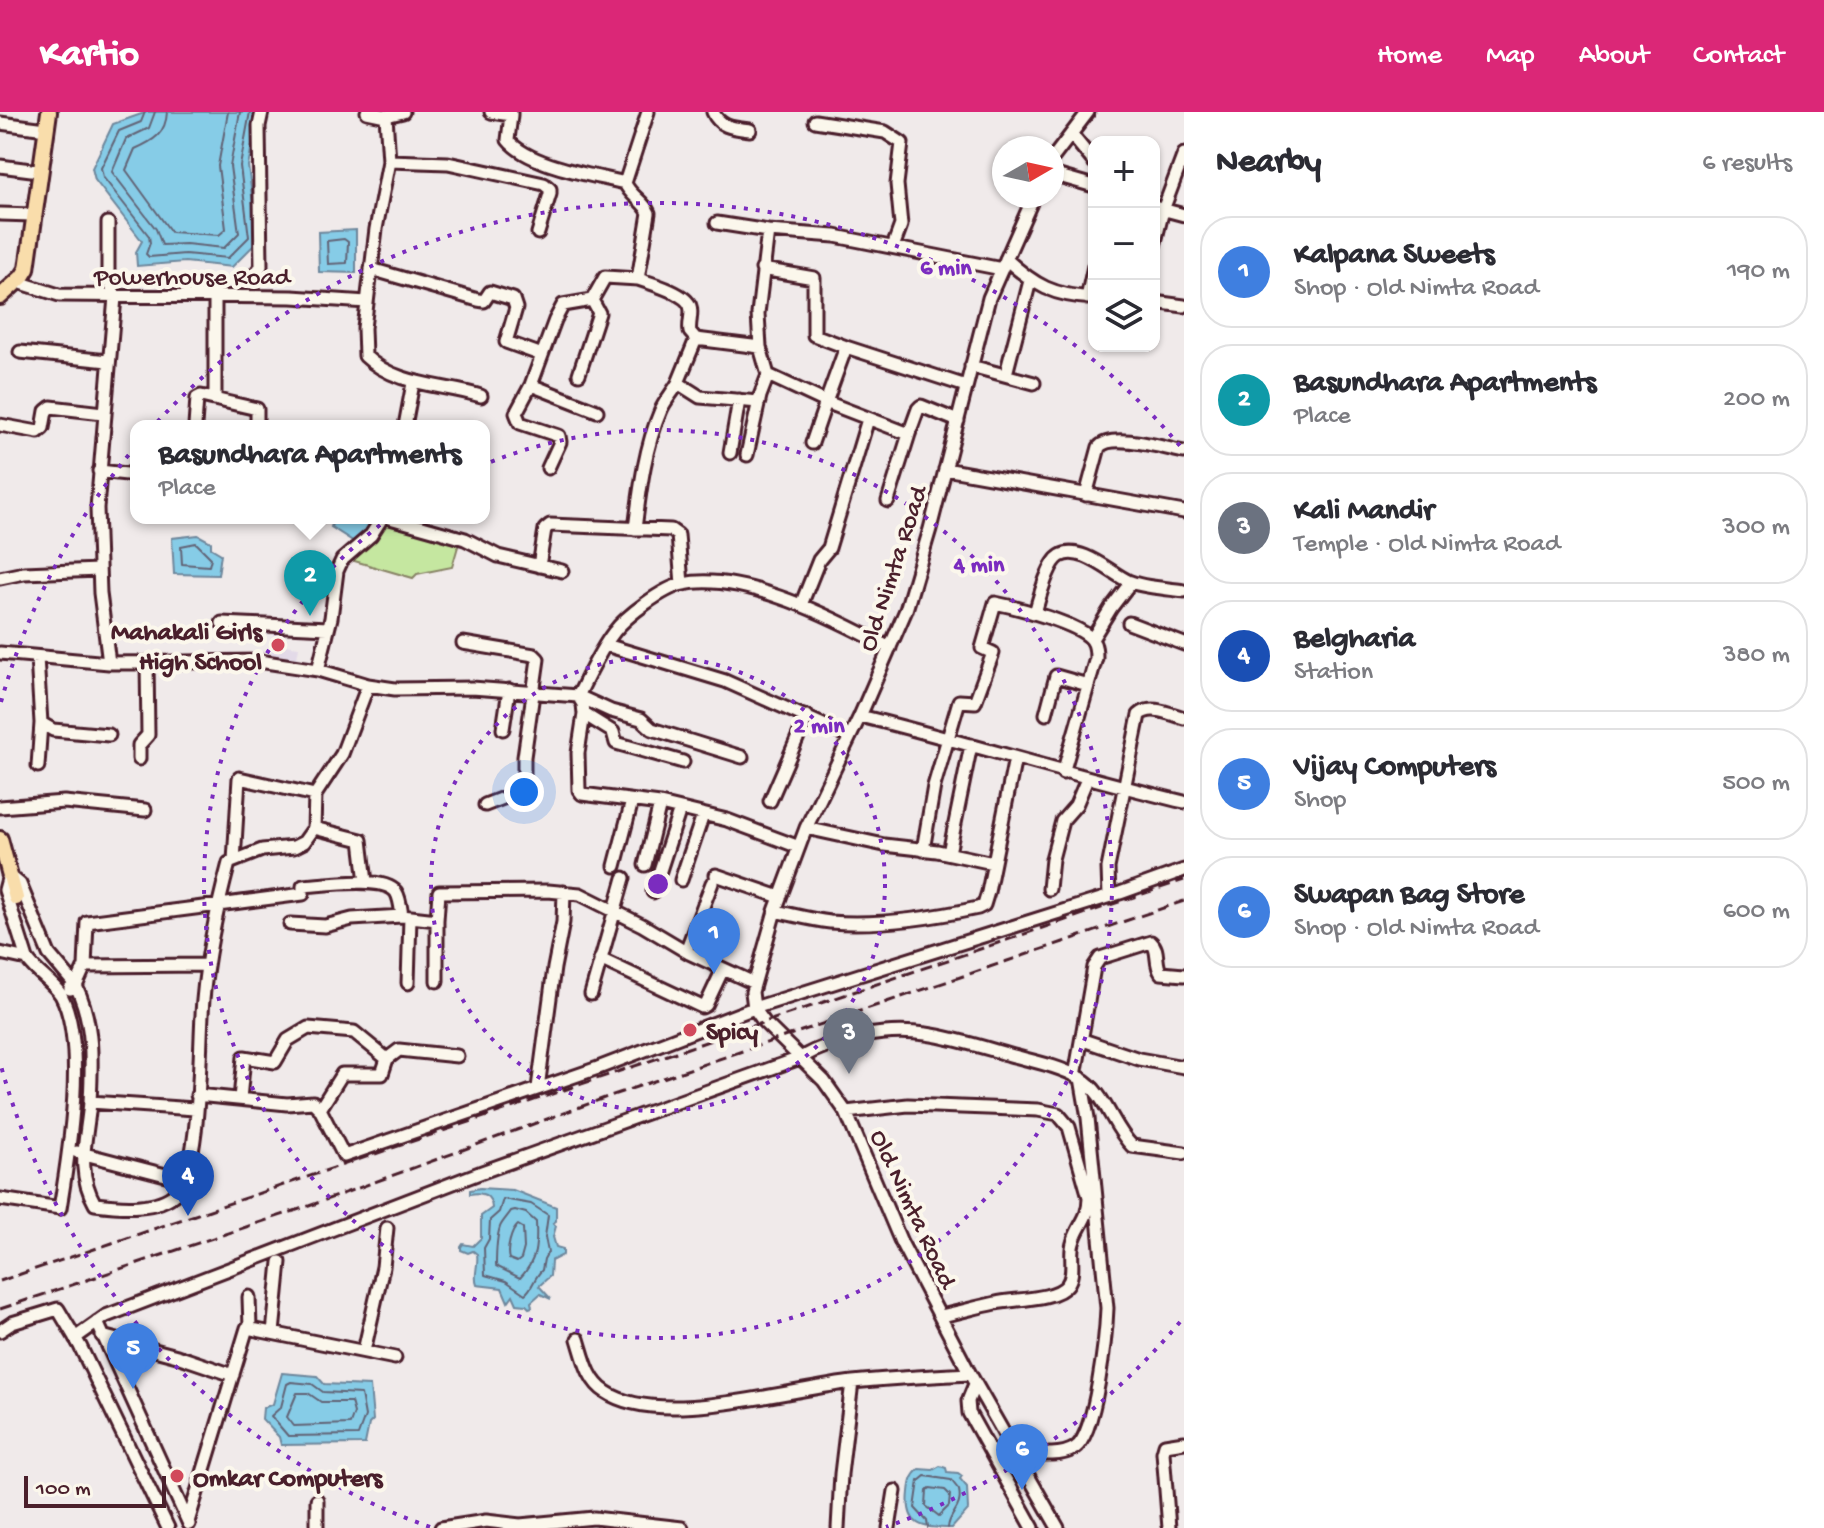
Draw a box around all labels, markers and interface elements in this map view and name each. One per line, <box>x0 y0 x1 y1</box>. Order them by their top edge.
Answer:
text: Kartio <box>40 34 139 78</box>
text: Home <box>1377 40 1442 73</box>
text: Map <box>1486 40 1535 73</box>
text: About <box>1579 40 1649 73</box>
text: Contact <box>1693 40 1784 73</box>
north arrow <box>992 136 1064 208</box>
map controls <box>1088 136 1160 352</box>
button: + <box>1088 136 1160 208</box>
text: Nearby <box>1216 144 1321 184</box>
text: 6 results <box>1702 149 1792 180</box>
button: − <box>1088 208 1160 280</box>
text: Kalpana Sweets <box>1294 239 1495 274</box>
text: 6 min <box>920 255 972 284</box>
text: 1 <box>1239 257 1249 288</box>
text: 190 m <box>1727 257 1790 288</box>
street label: Powerhouse Road <box>93 264 292 295</box>
text: Shop · Old Nimta Road <box>1294 274 1539 305</box>
button: layers <box>1088 280 1160 352</box>
text: Basundhara Apartments <box>1294 367 1596 402</box>
text: 2 <box>1238 385 1250 416</box>
text: 200 m <box>1723 385 1790 416</box>
text: Place <box>1294 402 1351 433</box>
popup <box>130 420 490 524</box>
text: Basundhara Apartments <box>159 439 461 474</box>
text: Place <box>159 474 216 505</box>
street label: Old Nimta Road <box>854 481 937 656</box>
text: Kali Mandir <box>1294 495 1434 530</box>
text: 3 <box>1237 513 1251 544</box>
text: 300 m <box>1722 513 1790 544</box>
text: Temple · Old Nimta Road <box>1294 530 1560 561</box>
pin: 2 <box>284 550 336 616</box>
text: 4 min <box>953 552 1005 581</box>
place label: Mahakali Girls High School <box>111 619 263 680</box>
text: Belgharia <box>1294 623 1415 658</box>
marker: Mahakali Girls High School <box>269 636 287 654</box>
text: 4 <box>1238 641 1250 672</box>
text: 380 m <box>1723 641 1790 672</box>
text: Station <box>1294 658 1373 689</box>
text: 2 min <box>793 713 845 742</box>
text: Vijay Computers <box>1294 751 1496 786</box>
text: 5 <box>1237 769 1251 800</box>
text: 500 m <box>1722 769 1790 800</box>
your location <box>504 772 544 812</box>
text: Shop <box>1294 786 1346 817</box>
centre of rings <box>644 870 672 898</box>
text: Swapan Bag Store <box>1294 879 1525 914</box>
text: 6 <box>1237 897 1251 928</box>
text: 600 m <box>1723 897 1790 928</box>
pin: 1 <box>688 908 740 974</box>
text: Shop · Old Nimta Road <box>1294 914 1539 945</box>
pin: 3 <box>823 1008 875 1074</box>
place label: Spicy <box>706 1019 758 1050</box>
marker: Spicy <box>681 1021 699 1039</box>
street label: Old Nimta Road <box>861 1125 962 1296</box>
pin: 4 <box>162 1150 214 1216</box>
pin: 5 <box>107 1323 159 1389</box>
pin: 6 <box>996 1424 1048 1490</box>
place label: Omkar Computers <box>193 1465 384 1496</box>
marker: Omkar Computers <box>168 1467 186 1485</box>
scale bar <box>24 1472 166 1508</box>
text: 100 m <box>36 1477 91 1503</box>

